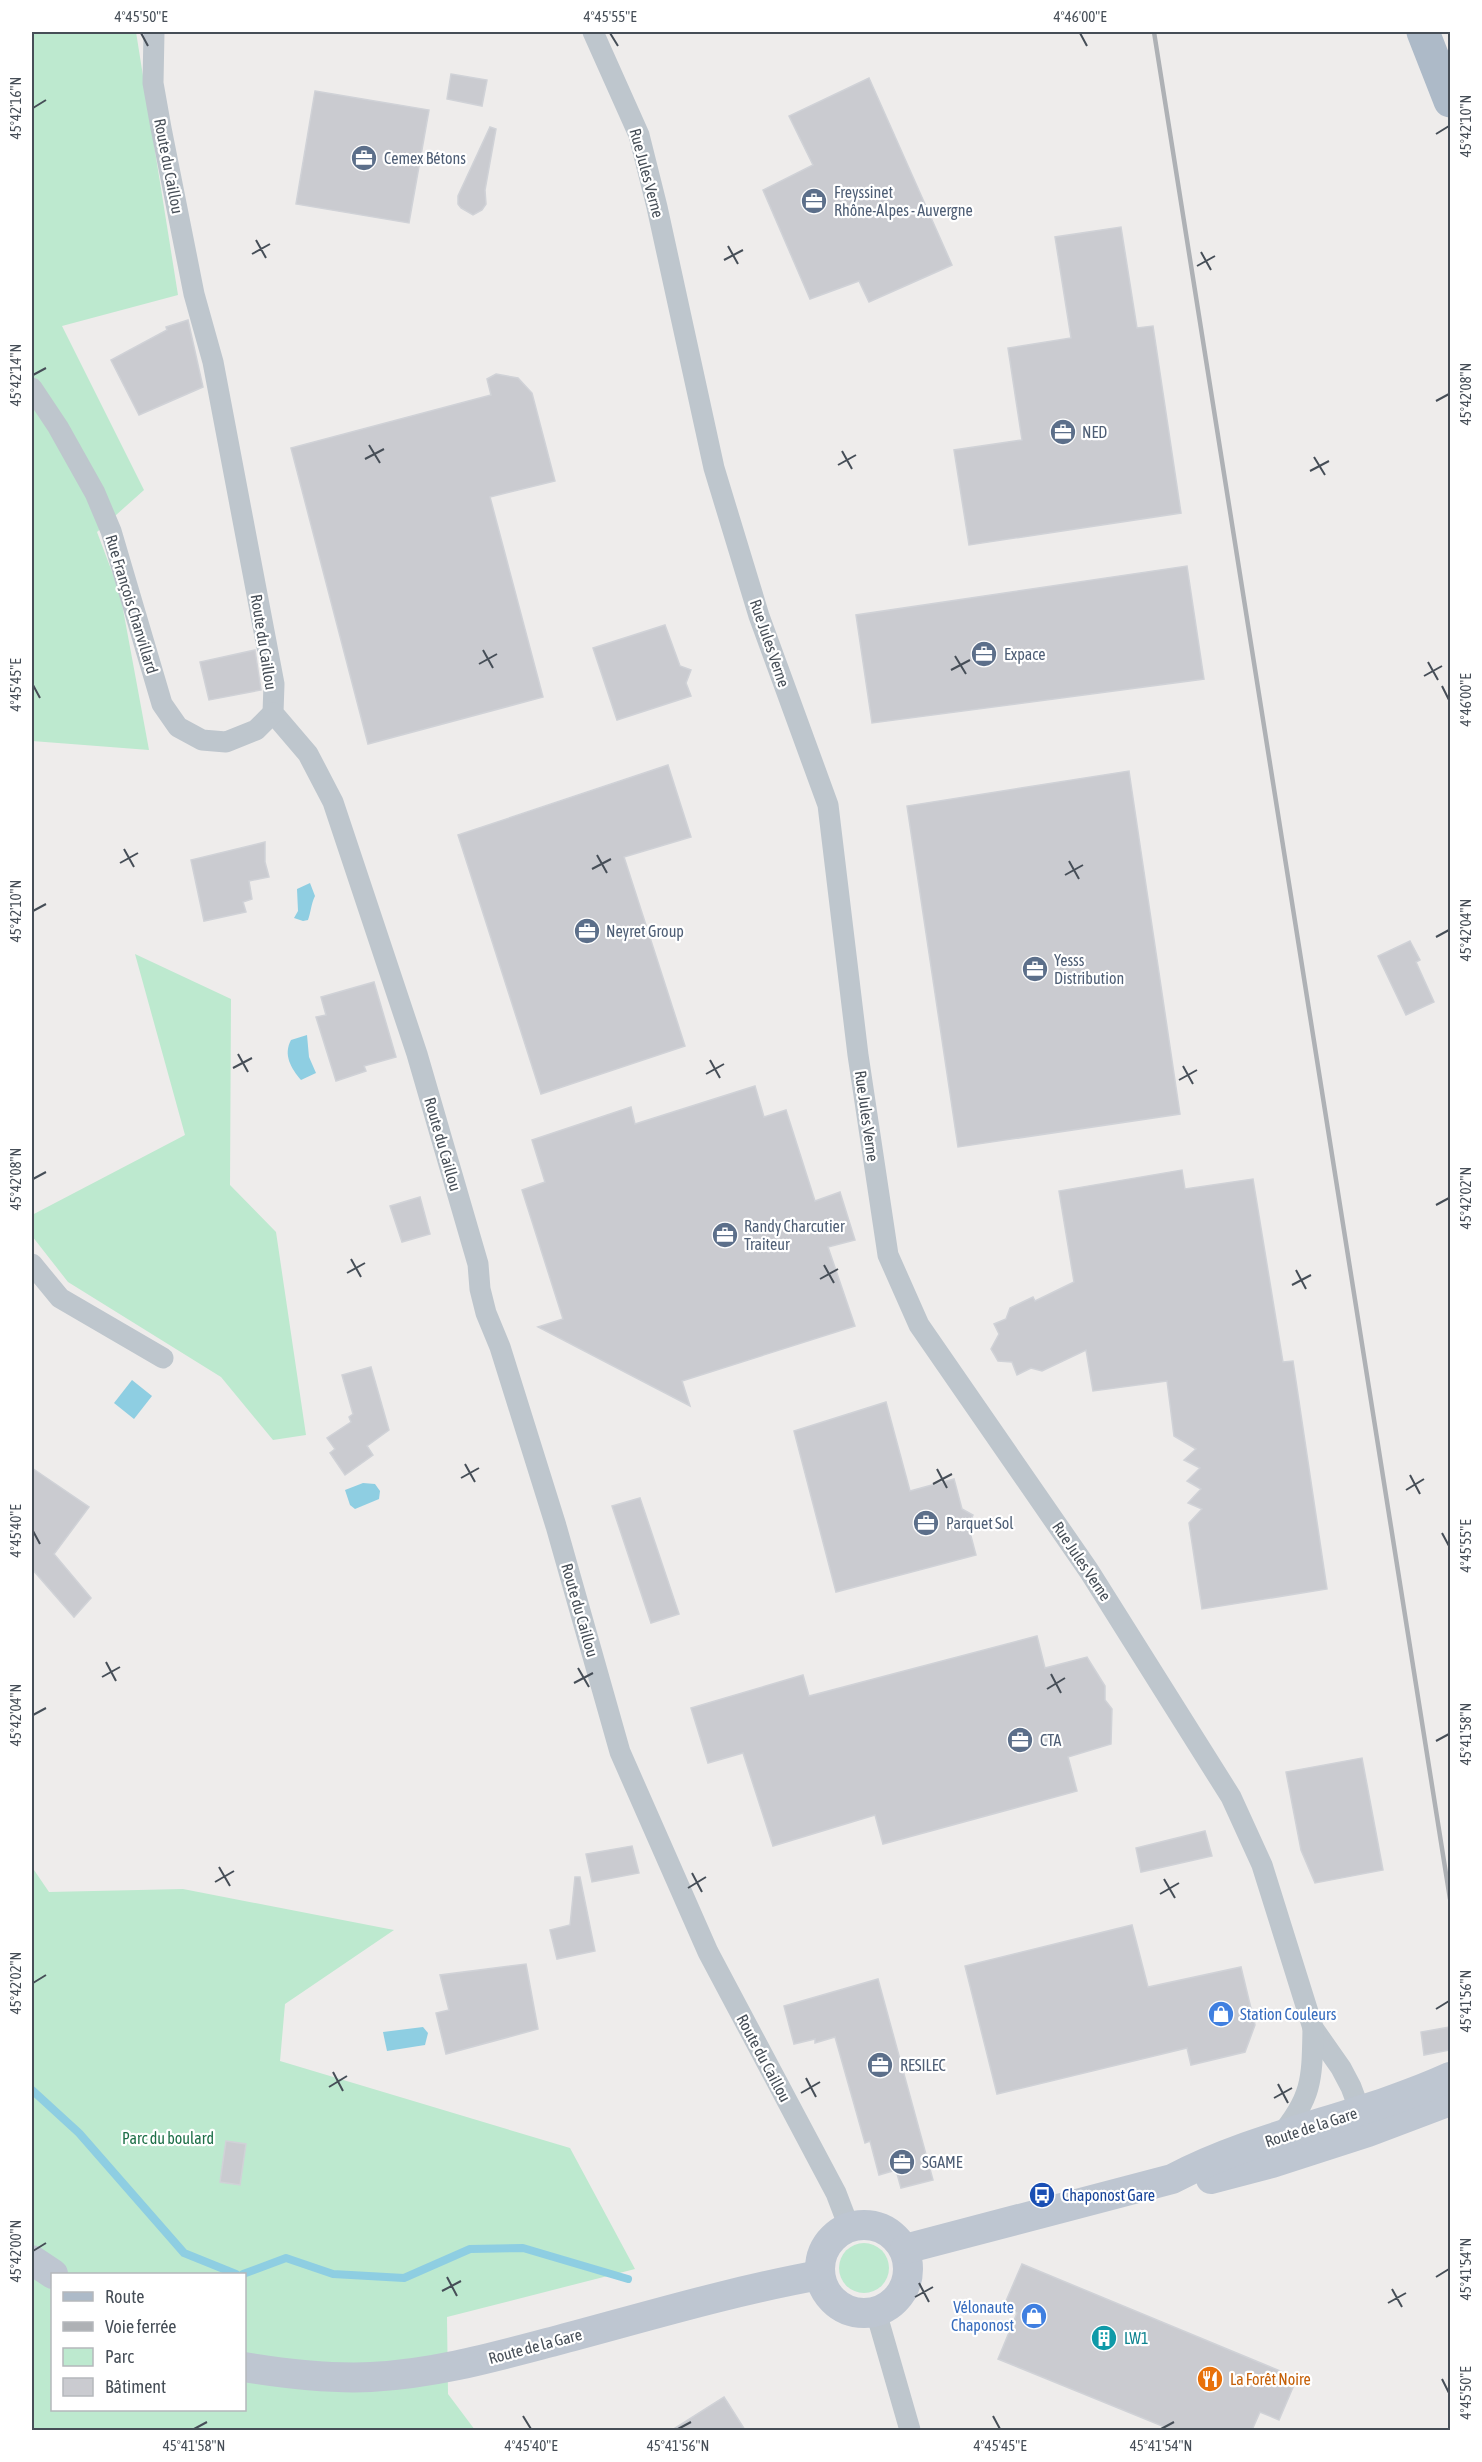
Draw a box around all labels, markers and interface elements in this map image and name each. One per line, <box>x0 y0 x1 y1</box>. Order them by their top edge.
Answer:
text: 4°45'50"E <box>114 8 168 25</box>
text: 4°45'55"E <box>583 8 637 25</box>
text: 4°46'00"E <box>1053 8 1107 25</box>
text: 45°42'16"N <box>7 77 24 139</box>
text: 45°42'10"N <box>1457 95 1474 157</box>
street label: Route du Caillou <box>151 117 187 215</box>
street label: Rue Jules Verne <box>626 126 668 220</box>
office icon: Cemex Bétons <box>349 143 379 173</box>
place label: Cemex Bétons <box>384 149 466 167</box>
place label: Freyssinet Rhône-Alpes - Auvergne <box>834 183 973 220</box>
office icon: Freyssinet Rhône-Alpes - Auvergne <box>799 186 829 216</box>
text: 45°42'14"N <box>7 344 24 406</box>
text: 45°42'08"N <box>1457 363 1474 425</box>
office icon: NED <box>1048 417 1078 447</box>
place label: NED <box>1082 423 1107 441</box>
street label: Rue François Chanvillard <box>101 532 162 676</box>
street label: Route du Caillou <box>248 593 280 691</box>
street label: Rue Jules Verne <box>747 597 793 689</box>
office icon: Expace <box>969 639 999 669</box>
place label: Expace <box>1004 645 1046 664</box>
text: 4°45'45"E <box>7 658 24 712</box>
text: 4°46'00"E <box>1457 673 1474 727</box>
text: 45°42'10"N <box>7 880 24 942</box>
text: 45°42'04"N <box>1457 899 1474 961</box>
office icon: Neyret Group <box>572 916 602 946</box>
place label: Neyret Group <box>606 922 684 941</box>
place label: Yesss Distribution <box>1054 951 1124 987</box>
office icon: Yesss Distribution <box>1020 954 1050 984</box>
street label: Rue Jules Verne <box>852 1069 882 1163</box>
street label: Route du Caillou <box>421 1095 465 1193</box>
text: 45°42'08"N <box>7 1148 24 1210</box>
text: 45°42'02"N <box>1457 1167 1474 1229</box>
place label: Randy Charcutier Traiteur <box>744 1217 845 1253</box>
office icon: Randy Charcutier Traiteur <box>710 1220 740 1250</box>
text: 4°45'40"E <box>7 1504 24 1558</box>
office icon: Parquet Sol <box>911 1508 941 1538</box>
place label: Parquet Sol <box>946 1514 1014 1533</box>
street label: Rue Jules Verne <box>1049 1518 1115 1604</box>
text: 4°45'55"E <box>1457 1519 1474 1573</box>
street label: Route du Caillou <box>558 1561 602 1659</box>
text: 45°42'04"N <box>7 1684 24 1746</box>
text: 45°41'58"N <box>1457 1703 1474 1765</box>
office icon: CTA <box>1005 1725 1035 1755</box>
place label: CTA <box>1040 1731 1062 1749</box>
text: 45°42'02"N <box>7 1952 24 2014</box>
text: 45°41'56"N <box>1457 1970 1474 2032</box>
shop icon: Station Couleurs <box>1206 1999 1236 2029</box>
place label: Station Couleurs <box>1240 2005 1337 2023</box>
street label: Route du Caillou <box>733 2011 795 2105</box>
office icon: RESILEC <box>865 2050 895 2080</box>
place label: RESILEC <box>900 2056 946 2074</box>
street label: Route de la Gare <box>1263 2104 1359 2150</box>
park label: Parc du boulard <box>122 2129 214 2147</box>
office icon: SGAME <box>887 2147 917 2177</box>
place label: SGAME <box>922 2153 963 2171</box>
bus stop icon: Chaponost Gare <box>1027 2180 1057 2210</box>
place label: Chaponost Gare <box>1062 2186 1155 2205</box>
text: 45°42'00"N <box>7 2220 24 2282</box>
text: 45°41'54"N <box>1457 2238 1474 2300</box>
legend <box>51 2273 246 2411</box>
text: Route <box>105 2286 144 2307</box>
place label: Vélonaute Chaponost <box>951 2298 1014 2335</box>
shop icon: Vélonaute Chaponost <box>1019 2301 1049 2331</box>
text: Voie ferrée <box>105 2316 177 2337</box>
building icon: LW1 <box>1089 2323 1119 2353</box>
street label: Route de la Gare <box>486 2325 584 2367</box>
place label: LW1 <box>1124 2329 1148 2347</box>
text: Parc <box>105 2346 134 2367</box>
restaurant icon: La Forêt Noire <box>1195 2364 1225 2394</box>
text: 4°45'50"E <box>1457 2366 1474 2420</box>
place label: La Forêt Noire <box>1230 2370 1311 2388</box>
text: Bâtiment <box>105 2376 166 2397</box>
text: 45°41'58"N <box>163 2437 225 2454</box>
text: 4°45'40"E <box>504 2437 558 2454</box>
text: 45°41'56"N <box>647 2437 709 2454</box>
text: 4°45'45"E <box>973 2437 1027 2454</box>
text: 45°41'54"N <box>1130 2437 1192 2454</box>

